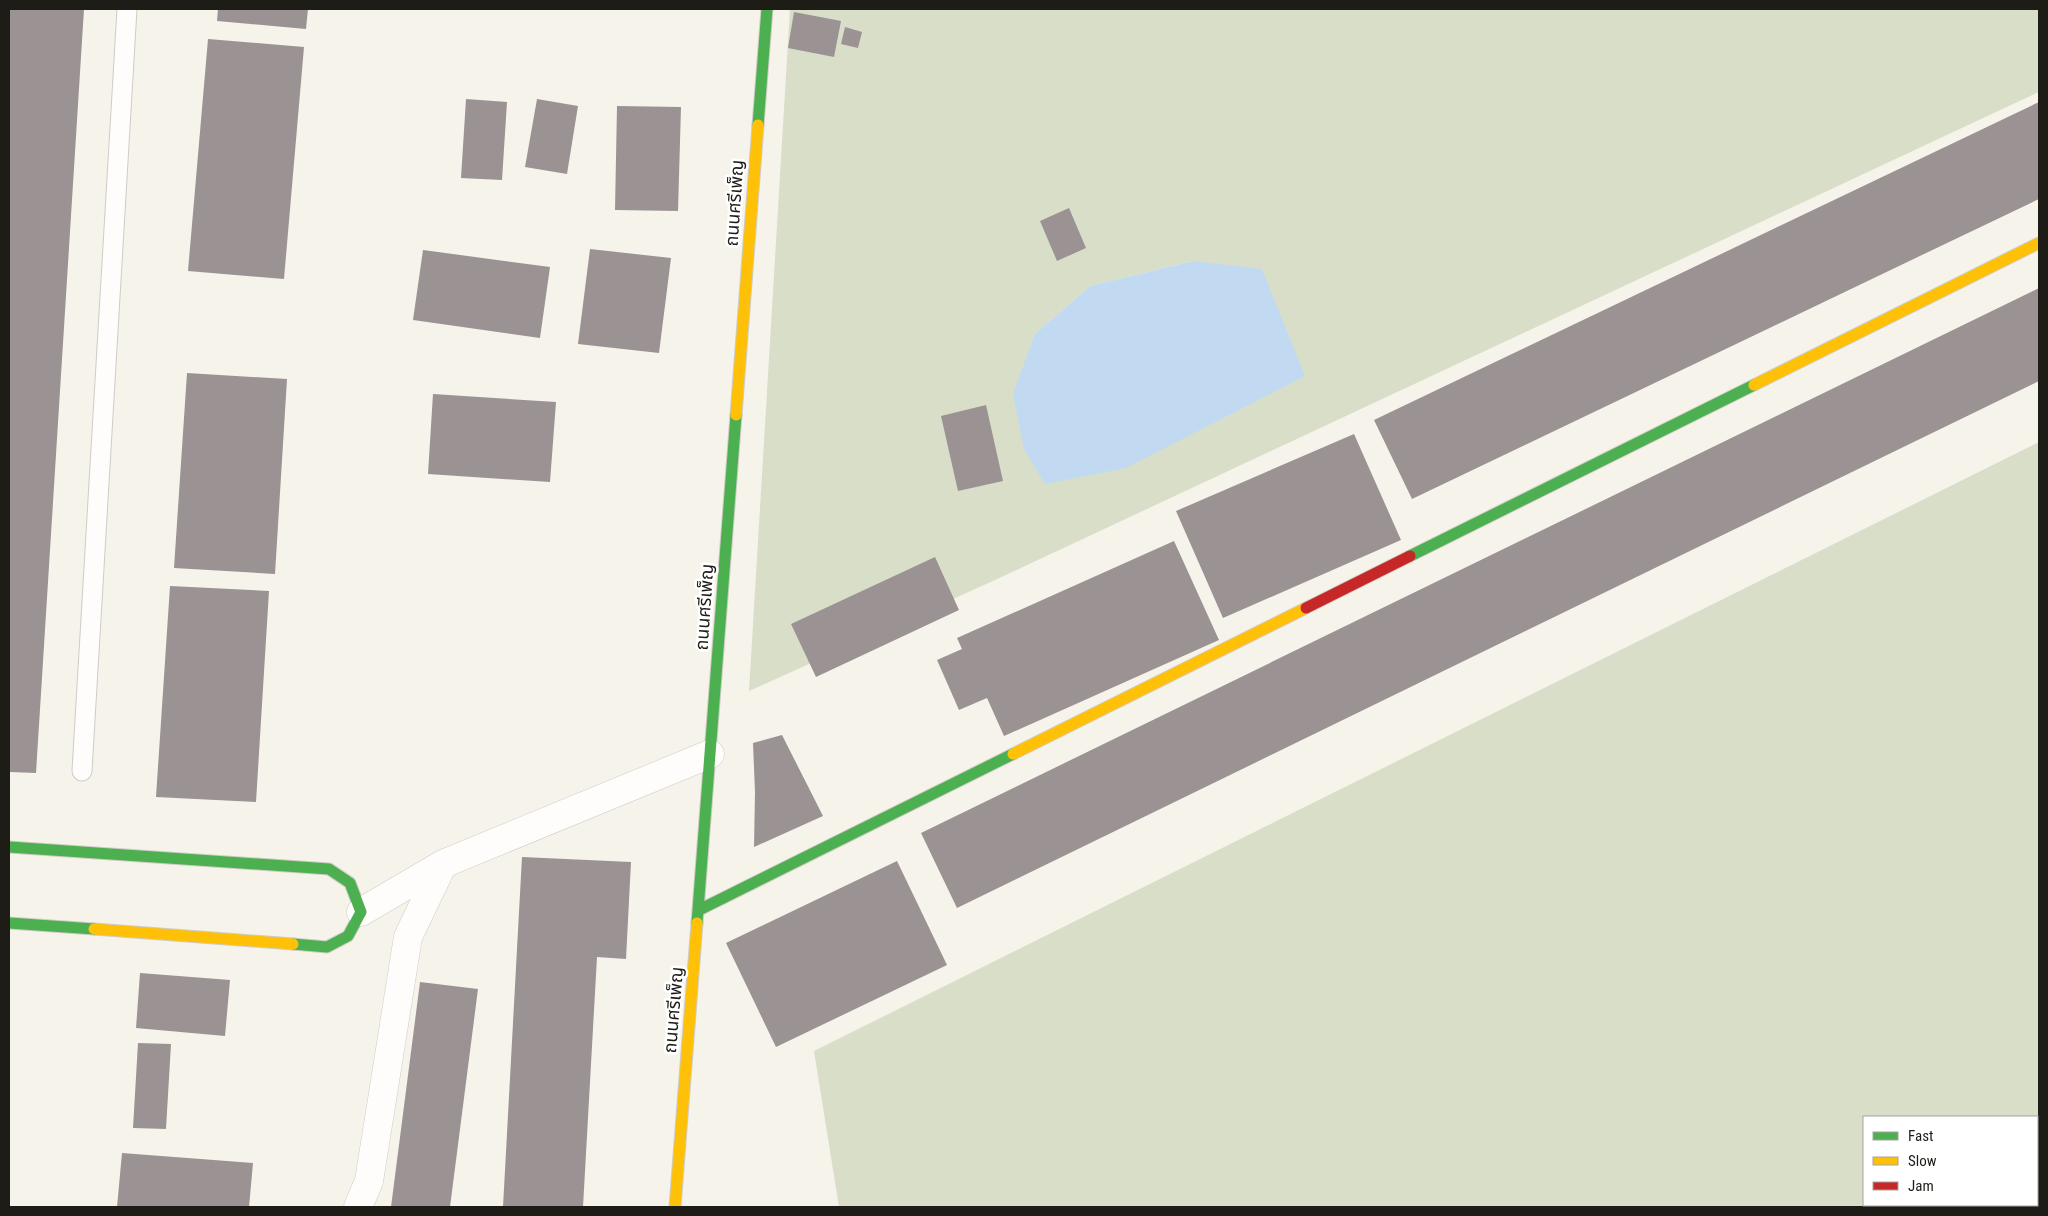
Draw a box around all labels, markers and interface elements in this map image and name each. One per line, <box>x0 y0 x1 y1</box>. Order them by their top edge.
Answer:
street label: ถนนศรีเพ็ญ <box>720 159 748 247</box>
street label: ถนนศรีเพ็ญ <box>690 563 718 651</box>
street label: ถนนศรีเพ็ญ <box>659 966 687 1054</box>
legend <box>1863 1116 2038 1206</box>
text: Fast <box>1908 1127 1933 1145</box>
text: Slow <box>1908 1152 1937 1170</box>
text: Jam <box>1908 1177 1934 1195</box>

